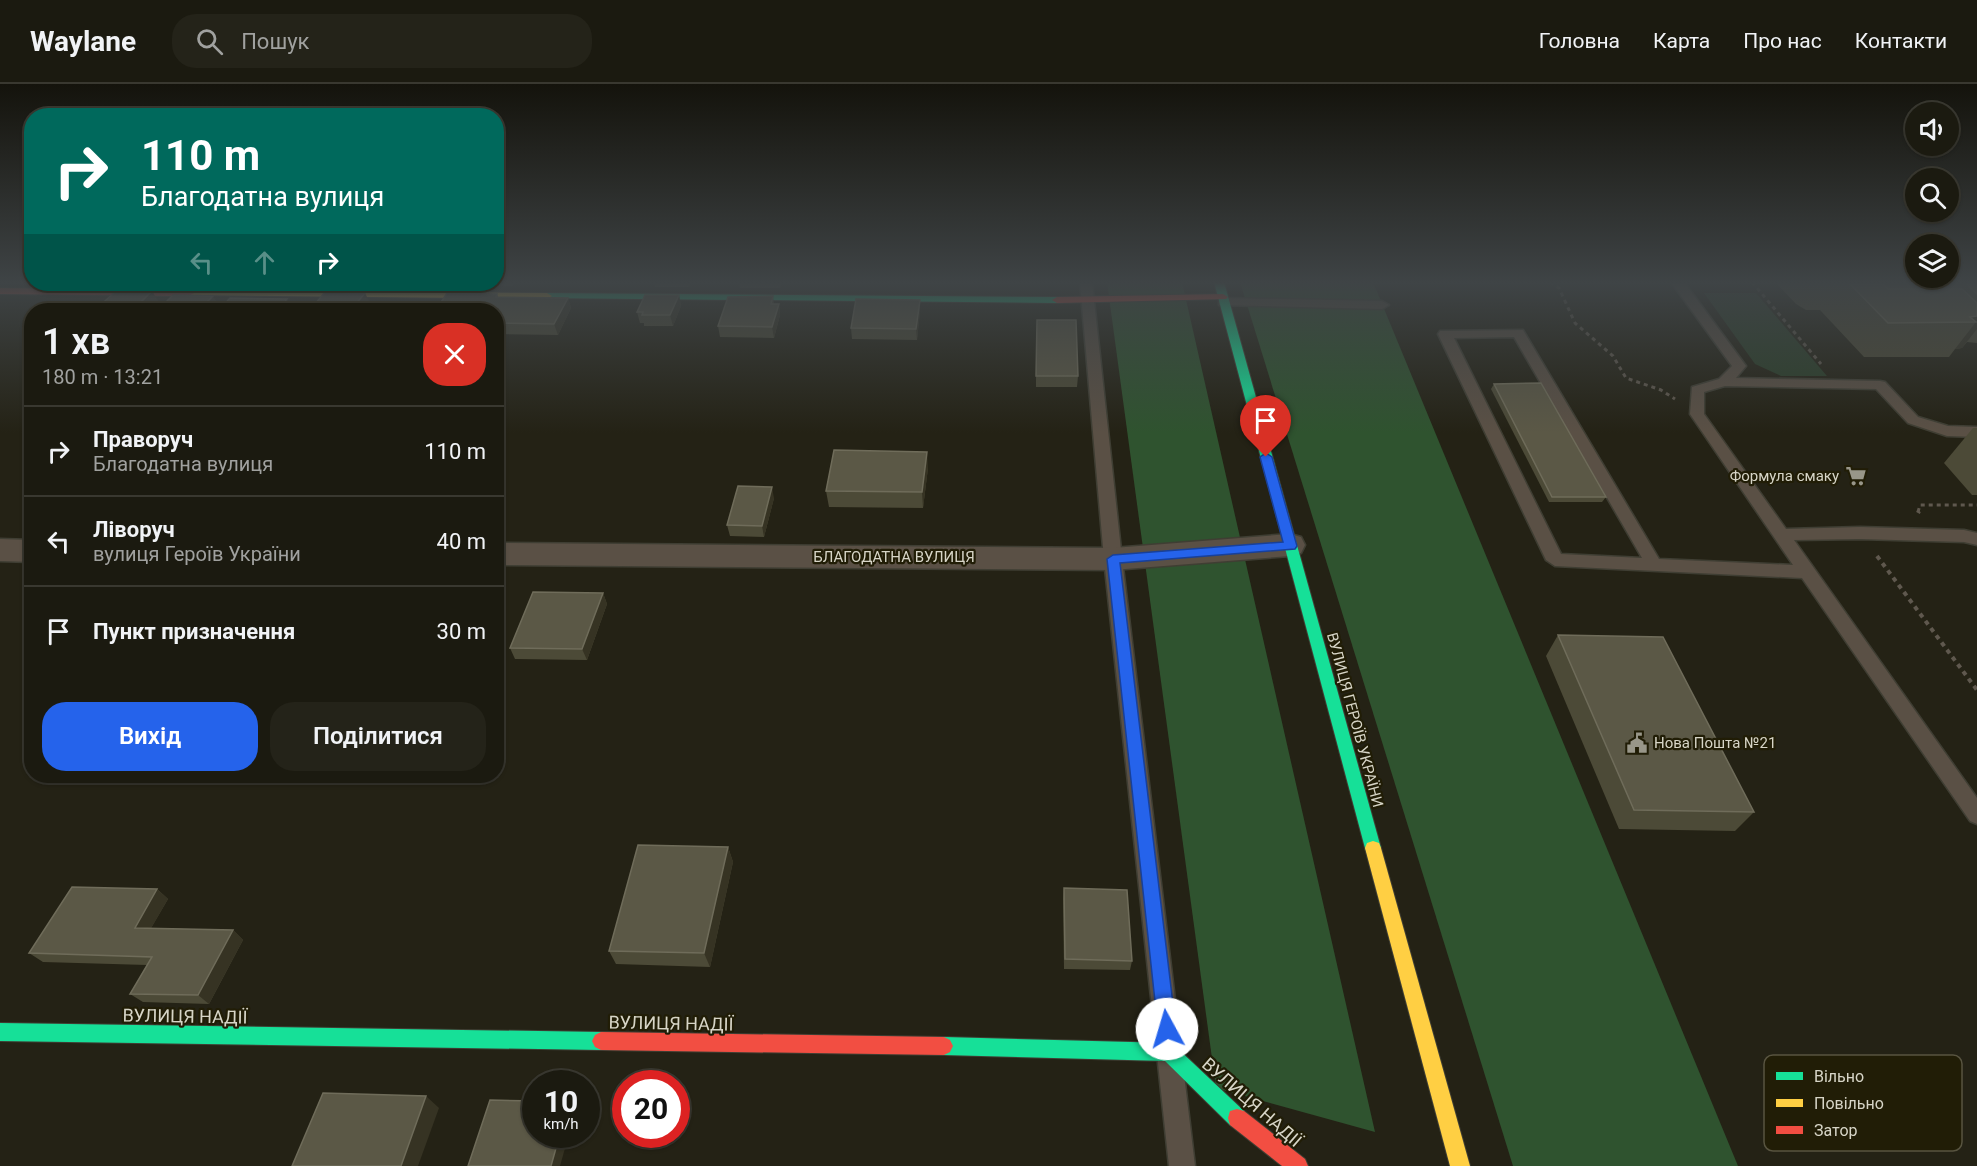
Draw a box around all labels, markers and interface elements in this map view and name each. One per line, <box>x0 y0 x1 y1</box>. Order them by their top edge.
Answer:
search box <box>172 14 592 68</box>
text: Waylane <box>30 25 136 58</box>
icon: search <box>193 25 226 58</box>
text: Пошук <box>241 29 309 54</box>
text: Головна <box>1539 29 1620 53</box>
text: Карта <box>1653 29 1710 53</box>
text: Про нас <box>1743 29 1822 53</box>
text: Контакти <box>1855 29 1947 53</box>
map controls <box>1905 102 1959 288</box>
button: sound <box>1905 102 1959 156</box>
text: 110 m <box>141 131 260 180</box>
icon: right <box>42 132 120 210</box>
button: search <box>1905 168 1959 222</box>
text: Благодатна вулиця <box>141 181 384 213</box>
button: layers <box>1905 234 1959 288</box>
icon: left <box>185 246 218 279</box>
icon: ahead <box>248 246 281 279</box>
icon: right <box>311 246 344 279</box>
text: 1 хв <box>42 321 110 363</box>
button: close <box>423 323 486 386</box>
text: 180 m · 13:21 <box>42 365 163 389</box>
pin <box>1240 395 1291 457</box>
icon: arrive <box>1249 404 1282 437</box>
text: Праворуч <box>93 427 193 452</box>
icon: right <box>42 435 75 468</box>
text: 110 m <box>424 439 486 464</box>
text: Благодатна вулиця <box>93 452 273 476</box>
supermarket icon: Формула смаку <box>1844 464 1868 488</box>
place label: Формула смаку <box>1730 467 1839 485</box>
text: Ліворуч <box>93 517 175 542</box>
icon: left <box>42 525 75 558</box>
text: 40 m <box>437 529 486 554</box>
text: вулиця Героїв України <box>93 542 301 566</box>
street label: БЛАГОДАТНА ВУЛИЦЯ <box>813 548 975 566</box>
icon: arrive <box>42 615 75 648</box>
text: Пункт призначення <box>93 619 295 644</box>
text: 30 m <box>437 619 486 644</box>
street label: ВУЛИЦЯ ГЕРОЇВ УКРАЇНИ <box>1323 631 1387 809</box>
button: Вихід <box>42 702 258 771</box>
button: Поділитися <box>270 702 486 771</box>
public building icon: Нова Пошта №21 <box>1625 731 1649 755</box>
place label: Нова Пошта №21 <box>1654 734 1776 752</box>
position arrow <box>1135 997 1199 1061</box>
street label: ВУЛИЦЯ НАДІЇ <box>122 1004 249 1028</box>
street label: ВУЛИЦЯ НАДІЇ <box>608 1011 735 1035</box>
street label: ВУЛИЦЯ НАДІЇ <box>1198 1053 1307 1152</box>
legend <box>1764 1055 1962 1151</box>
text: Вільно <box>1814 1067 1864 1086</box>
speed limit sign: 20 <box>612 1070 690 1148</box>
text: 10 <box>544 1084 578 1119</box>
text: Повільно <box>1814 1094 1884 1113</box>
text: km/h <box>543 1115 579 1133</box>
text: Затор <box>1814 1121 1858 1140</box>

